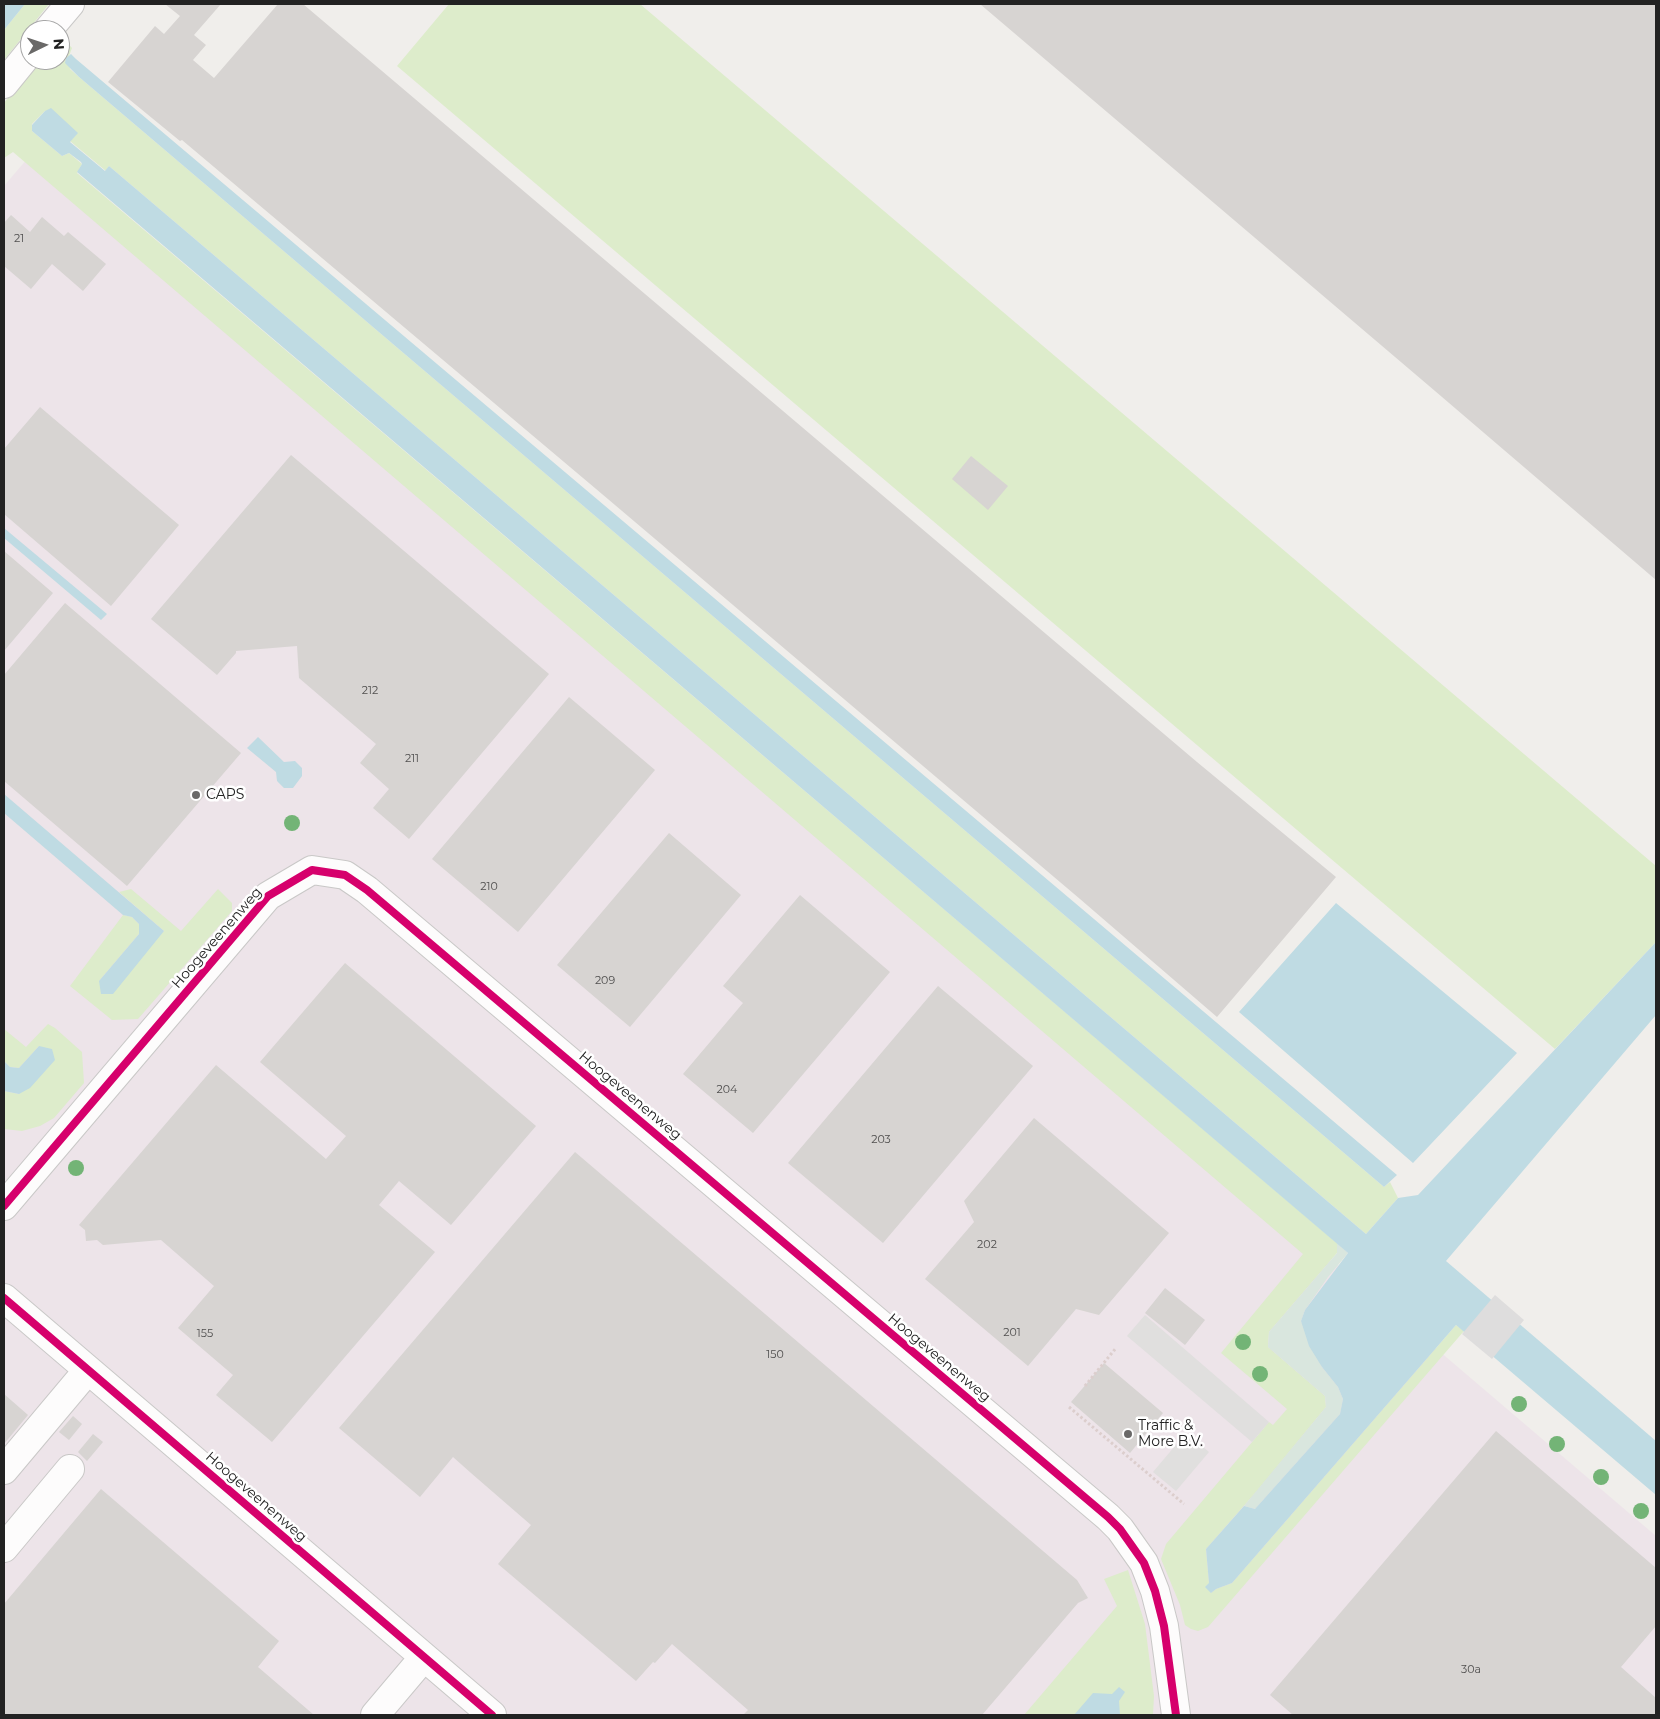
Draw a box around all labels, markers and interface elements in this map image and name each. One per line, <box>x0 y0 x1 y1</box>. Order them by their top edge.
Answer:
north arrow <box>20 20 70 70</box>
text: N <box>50 38 68 50</box>
house number: 21 <box>14 232 24 246</box>
house number: 212 <box>362 684 378 698</box>
house number: 211 <box>405 752 419 766</box>
place label: CAPS <box>206 787 244 803</box>
marker: CAPS <box>190 789 202 801</box>
house number: 210 <box>480 880 498 894</box>
street label: Hoogeveenenweg <box>169 884 265 992</box>
house number: 209 <box>595 974 615 988</box>
street label: Hoogeveenenweg <box>575 1048 685 1144</box>
house number: 204 <box>717 1083 737 1097</box>
house number: 203 <box>871 1133 891 1147</box>
house number: 202 <box>977 1238 997 1252</box>
street label: Hoogeveenenweg <box>884 1310 994 1406</box>
house number: 201 <box>1003 1326 1021 1340</box>
house number: 155 <box>197 1327 213 1341</box>
house number: 150 <box>766 1348 784 1362</box>
place label: Traffic & More B.V. <box>1138 1418 1203 1450</box>
marker: Traffic & More B.V. <box>1122 1428 1134 1440</box>
street label: Hoogeveenenweg <box>202 1449 310 1545</box>
house number: 30a <box>1461 1663 1481 1677</box>

